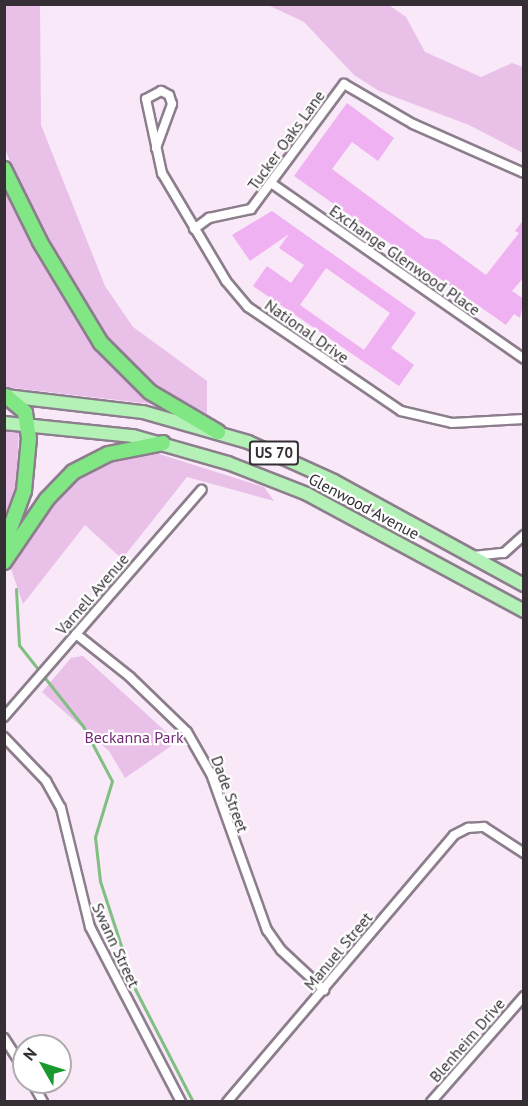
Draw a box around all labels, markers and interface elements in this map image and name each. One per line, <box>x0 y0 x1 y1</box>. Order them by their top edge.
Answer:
street label: Tucker Oaks Lane <box>243 86 329 194</box>
street label: Exchange Glenwood Place <box>326 201 484 319</box>
street label: National Drive <box>261 295 353 367</box>
road number: US 70 <box>248 441 300 465</box>
street label: Glenwood Avenue <box>305 469 423 543</box>
street label: Varnell Avenue <box>51 549 133 639</box>
park label: Beckanna Park <box>84 727 184 747</box>
street label: Dade Street <box>207 753 253 835</box>
street label: Swann Street <box>88 900 144 990</box>
street label: Manuel Street <box>300 908 376 994</box>
street label: Blenheim Drive <box>425 994 509 1086</box>
north arrow <box>12 1034 72 1094</box>
text: N <box>18 1044 41 1064</box>

